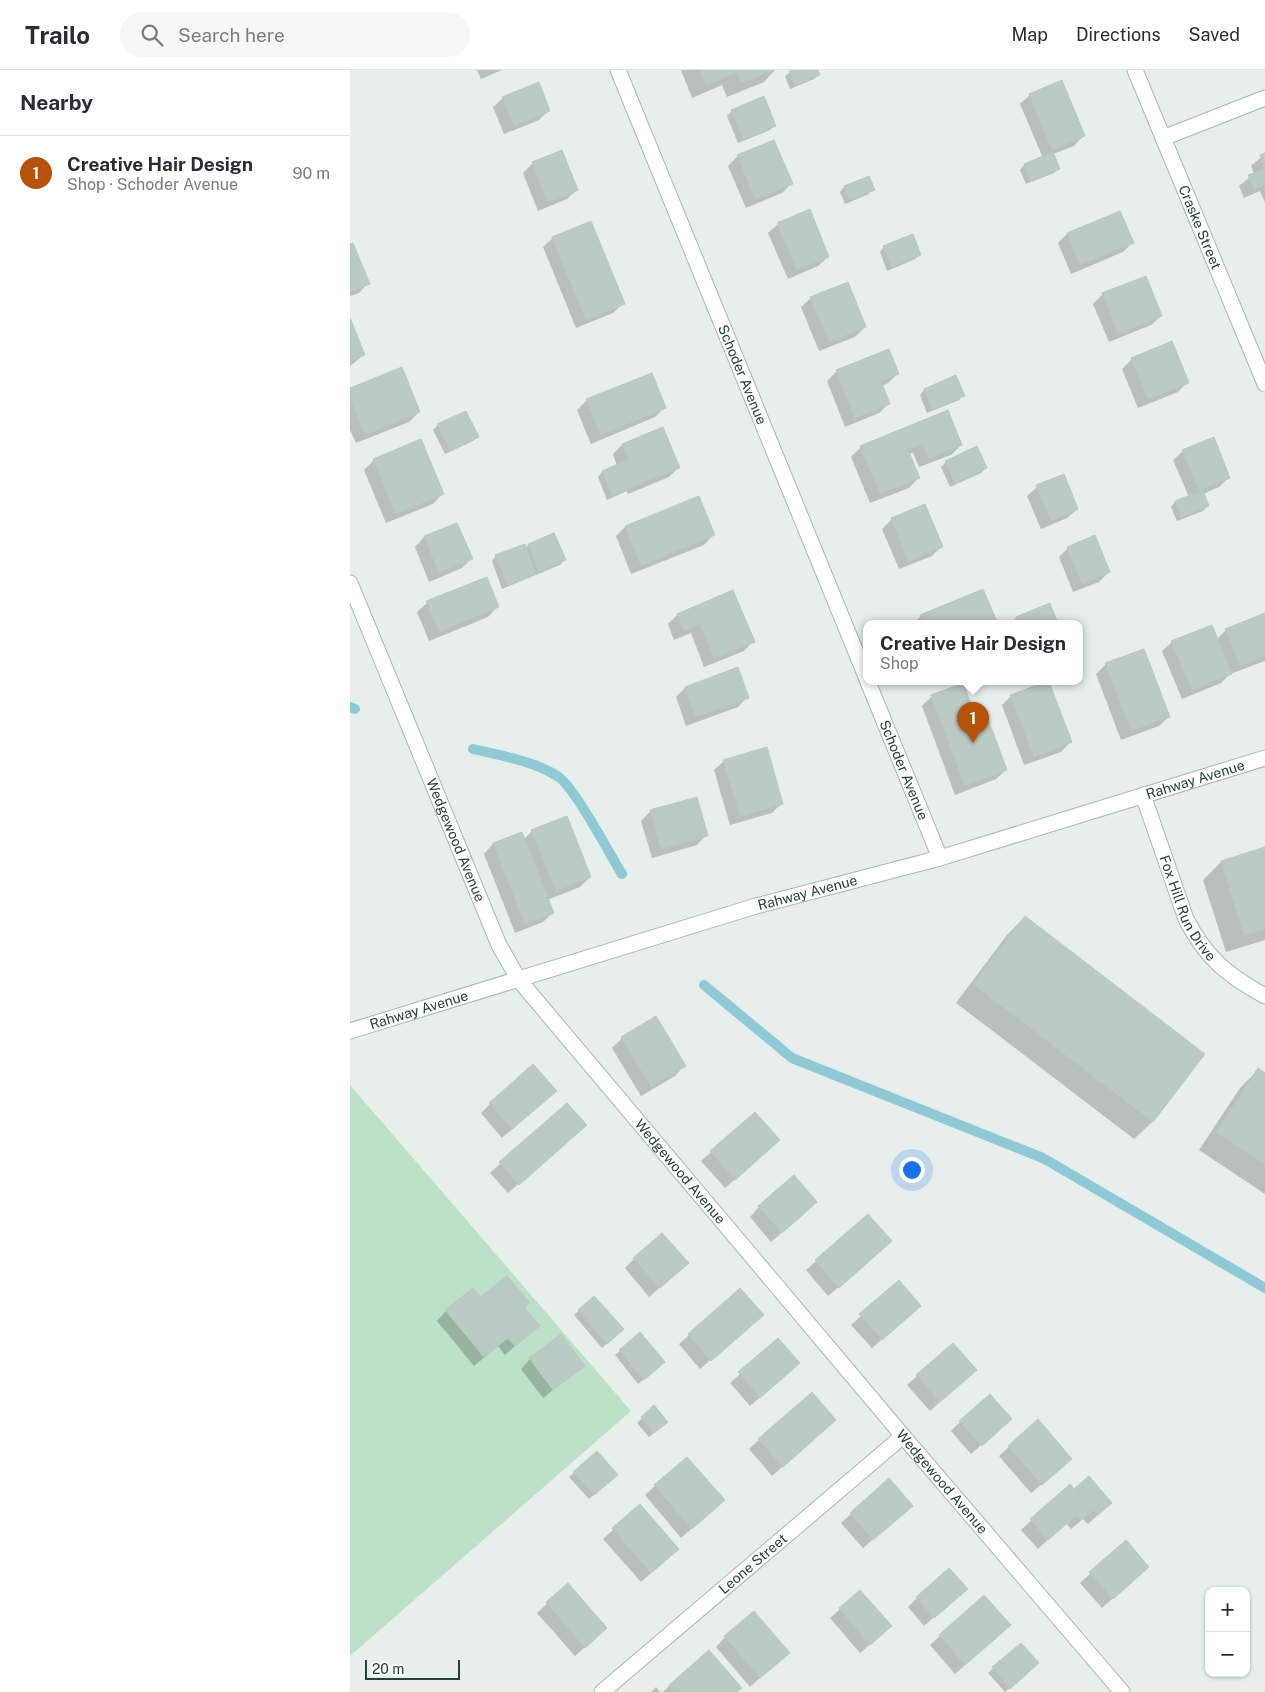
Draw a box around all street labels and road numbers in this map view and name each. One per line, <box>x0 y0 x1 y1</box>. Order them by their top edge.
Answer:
street label: Craske Street <box>1176 183 1225 271</box>
street label: Schoder Avenue <box>715 322 770 427</box>
street label: Schoder Avenue <box>876 718 932 822</box>
street label: Rahway Avenue <box>1144 757 1246 802</box>
street label: Wedgewood Avenue <box>423 776 488 904</box>
street label: Fox Hill Run Drive <box>1156 853 1219 964</box>
street label: Rahway Avenue <box>756 872 859 913</box>
street label: Rahway Avenue <box>368 987 470 1032</box>
street label: Wedgewood Avenue <box>632 1116 729 1227</box>
street label: Wedgewood Avenue <box>893 1426 991 1537</box>
street label: Leone Street <box>716 1530 790 1597</box>

